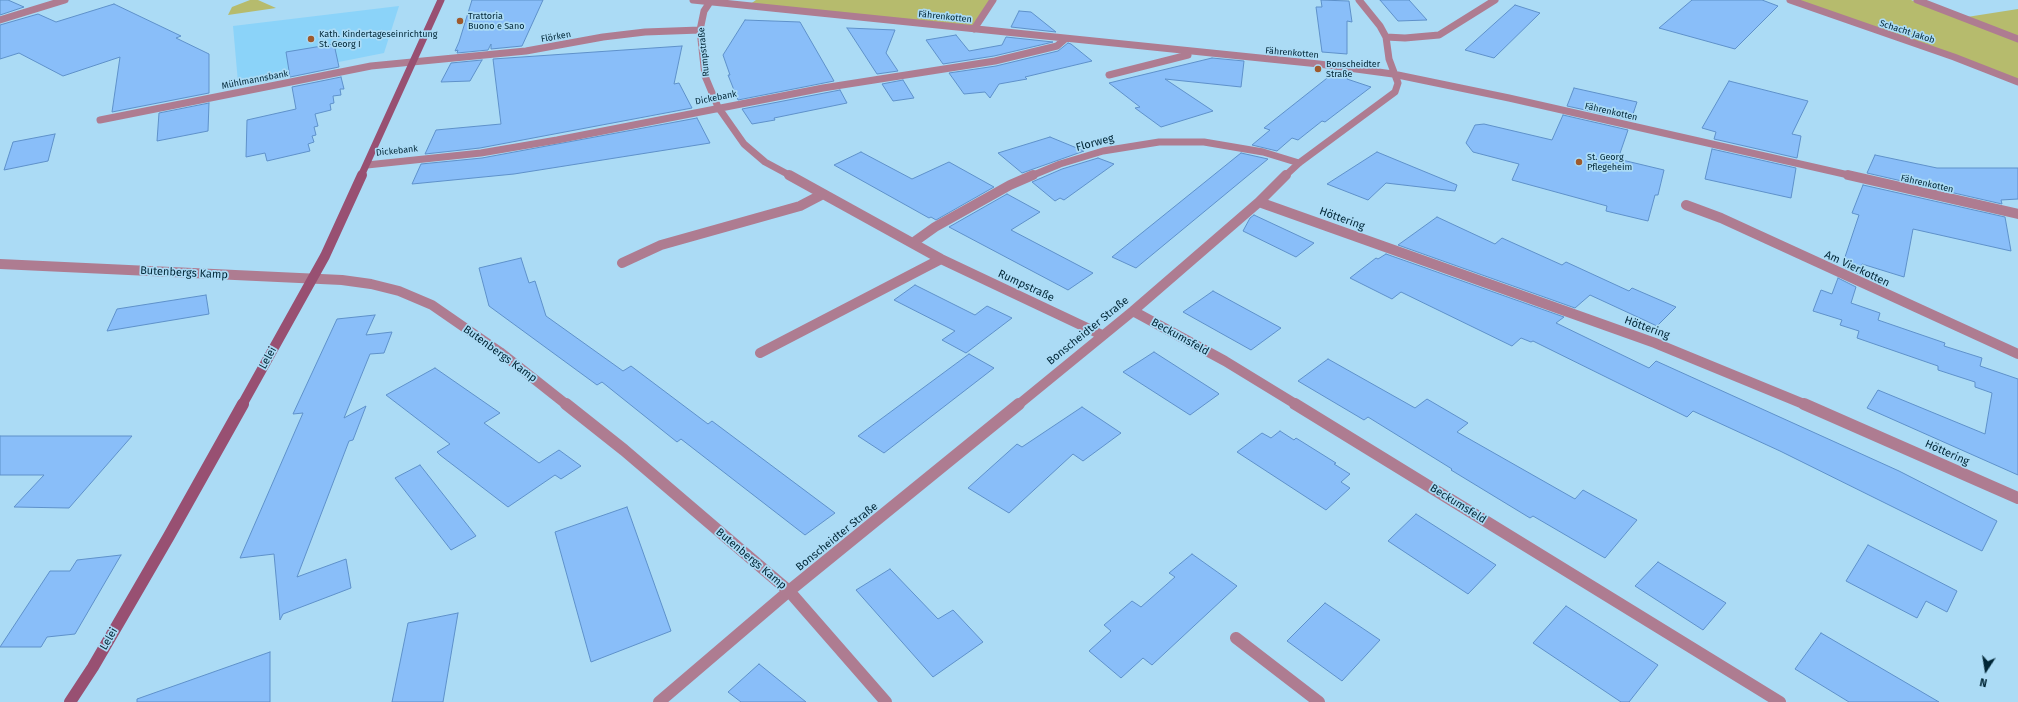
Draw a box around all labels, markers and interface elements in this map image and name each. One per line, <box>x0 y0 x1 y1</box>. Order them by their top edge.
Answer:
street label: Fährenkotten <box>918 9 972 25</box>
place label: Trattoria Buono e Sano <box>468 11 525 32</box>
marker: Trattoria Buono e Sano <box>455 16 465 26</box>
street label: Schacht Jakob <box>1878 18 1936 46</box>
street label: Rumpstraße <box>696 27 712 77</box>
place label: Kath. Kindertageseinrichtung St. Georg I <box>319 29 437 50</box>
street label: Flörken <box>540 29 572 45</box>
marker: Kath. Kindertageseinrichtung St. Georg I <box>306 34 316 44</box>
street label: Fährenkotten <box>1265 45 1319 61</box>
place label: Bonscheidter Straße <box>1326 59 1380 80</box>
marker: Bonscheidter Straße <box>1313 64 1323 74</box>
street label: Mühlmannsbank <box>221 68 289 92</box>
street label: Dickebank <box>694 89 738 107</box>
street label: Fährenkotten <box>1584 101 1638 123</box>
street label: Florweg <box>1075 132 1115 154</box>
street label: Dickebank <box>375 143 419 159</box>
place label: St. Georg Pflegeheim <box>1587 152 1632 173</box>
marker: St. Georg Pflegeheim <box>1574 157 1584 167</box>
street label: Fährenkotten <box>1900 173 1954 195</box>
street label: Höttering <box>1318 205 1366 233</box>
street label: Am Vierkotten <box>1822 248 1892 290</box>
street label: Butenbergs Kamp <box>140 264 228 282</box>
street label: Rumpstraße <box>996 267 1056 305</box>
street label: Bonscheidter Straße <box>1044 294 1132 368</box>
street label: Höttering <box>1623 314 1671 342</box>
street label: Beckumsfeld <box>1149 316 1211 358</box>
street label: Butenbergs Kamp <box>461 323 539 385</box>
street label: Lelei <box>257 345 279 371</box>
street label: Höttering <box>1923 437 1971 469</box>
street label: Beckumsfeld <box>1427 482 1489 526</box>
street label: Bonscheidter Straße <box>793 500 881 574</box>
street label: Butenbergs Kamp <box>713 526 789 592</box>
street label: Lelei <box>97 626 121 652</box>
north arrow <box>1966 650 2006 690</box>
text: N <box>1978 675 1988 689</box>

